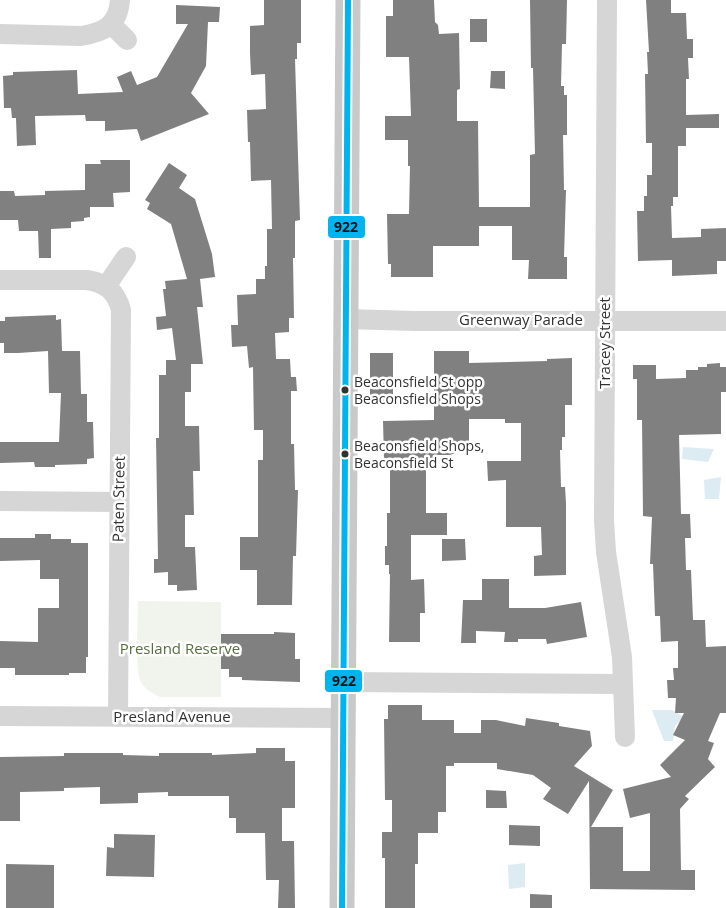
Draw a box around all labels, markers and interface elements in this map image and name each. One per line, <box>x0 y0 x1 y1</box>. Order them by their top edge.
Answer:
line badge: 922 <box>327 215 366 239</box>
text: 922 <box>334 217 358 236</box>
street label: Tracey Street <box>594 297 614 389</box>
street label: Greenway Parade <box>459 309 583 329</box>
place label: Beaconsfield St opp Beaconsfield Shops <box>354 372 483 408</box>
marker: Beaconsfield St opp Beaconsfield Shops <box>340 385 350 395</box>
place label: Beaconsfield Shops, Beaconsfield St <box>354 436 484 472</box>
marker: Beaconsfield Shops, Beaconsfield St <box>340 449 350 459</box>
street label: Paten Street <box>107 456 129 542</box>
park label: Presland Reserve <box>120 638 240 658</box>
line badge: 922 <box>324 669 363 693</box>
text: 922 <box>332 671 356 690</box>
street label: Presland Avenue <box>113 706 231 726</box>

